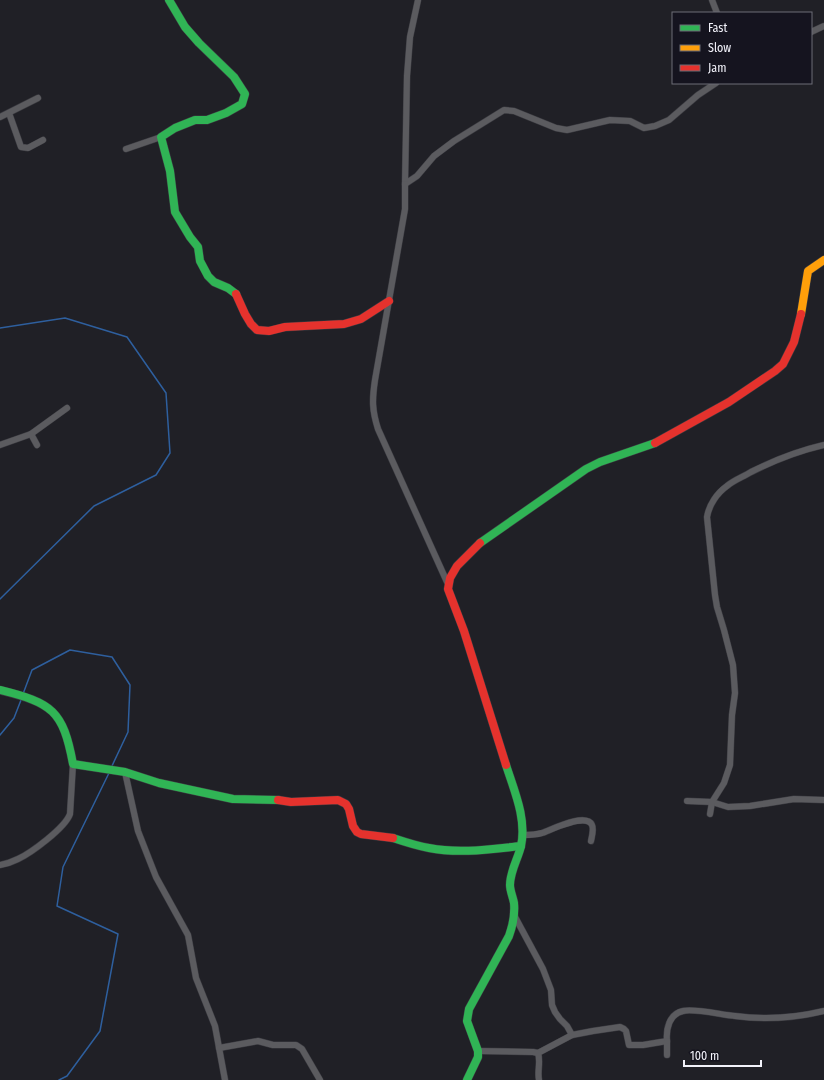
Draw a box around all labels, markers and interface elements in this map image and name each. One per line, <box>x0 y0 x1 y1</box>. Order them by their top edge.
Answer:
legend <box>672 12 812 84</box>
text: Fast <box>708 21 727 35</box>
text: Slow <box>708 41 731 55</box>
text: Jam <box>708 61 726 75</box>
scale bar <box>684 1042 761 1068</box>
text: 100 m <box>690 1049 719 1063</box>

